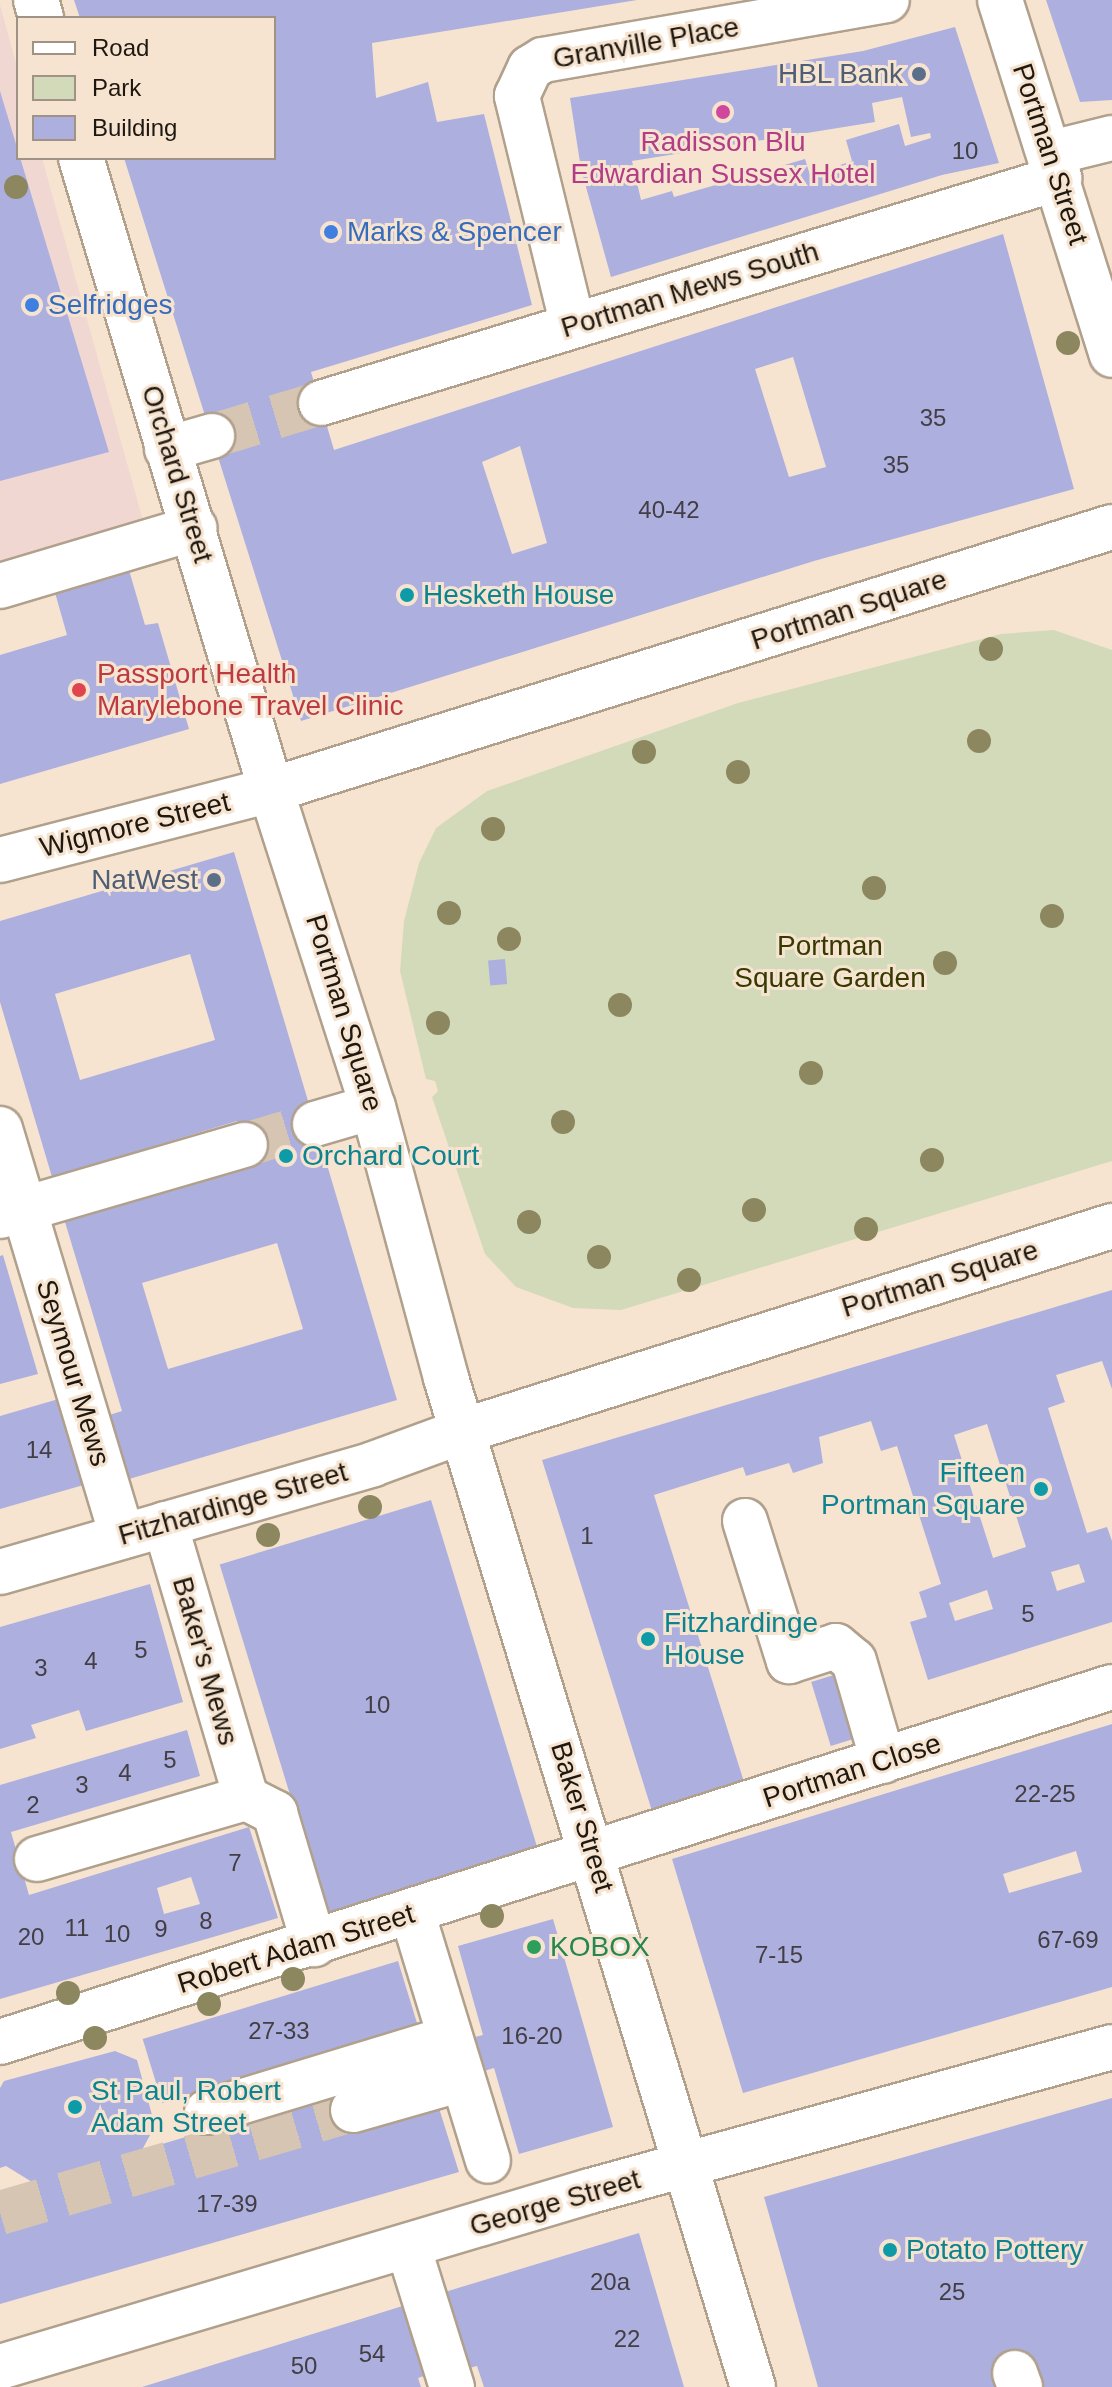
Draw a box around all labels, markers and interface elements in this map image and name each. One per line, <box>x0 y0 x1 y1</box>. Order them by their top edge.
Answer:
street label: Granville Place <box>550 10 742 76</box>
legend <box>16 16 276 160</box>
text: Road <box>92 34 149 61</box>
place label: HBL Bank <box>777 57 903 91</box>
street label: Portman Street <box>1005 59 1095 249</box>
marker: HBL Bank <box>910 65 928 83</box>
text: Park <box>92 74 141 101</box>
marker: Radisson Blu Edwardian Sussex Hotel <box>714 103 732 121</box>
text: Building <box>92 114 177 141</box>
place label: Radisson Blu Edwardian Sussex Hotel <box>570 125 876 191</box>
house number: 10 <box>952 137 978 165</box>
place label: Marks & Spencer <box>347 215 562 249</box>
marker: Marks & Spencer <box>322 223 340 241</box>
street label: Portman Mews South <box>557 235 823 345</box>
place label: Selfridges <box>48 288 173 322</box>
marker: Selfridges <box>23 296 41 314</box>
street label: Orchard Street <box>134 381 220 567</box>
house number: 35 <box>920 404 946 432</box>
house number: 35 <box>883 451 909 479</box>
house number: 40-42 <box>638 496 700 524</box>
street label: Portman Square <box>747 563 951 657</box>
place label: Hesketh House <box>423 578 614 612</box>
marker: Hesketh House <box>398 586 416 604</box>
place label: Passport Health Marylebone Travel Clinic <box>97 657 404 723</box>
marker: Passport Health Marylebone Travel Clinic <box>68 679 90 701</box>
street label: Wigmore Street <box>37 785 233 865</box>
place label: NatWest <box>91 863 198 897</box>
marker: NatWest <box>205 871 223 889</box>
street label: Portman Square <box>298 911 390 1115</box>
park label: Portman Square Garden <box>734 929 926 995</box>
place label: Orchard Court <box>302 1139 479 1173</box>
marker: Orchard Court <box>277 1147 295 1165</box>
street label: Portman Square <box>838 1233 1042 1325</box>
street label: Seymour Mews <box>29 1276 117 1470</box>
house number: 14 <box>26 1436 52 1464</box>
street label: Fitzhardinge Street <box>115 1455 351 1553</box>
place label: Fifteen Portman Square <box>821 1456 1025 1522</box>
marker: Fifteen Portman Square <box>1032 1480 1050 1498</box>
house number: 1 <box>580 1522 594 1550</box>
street label: Baker's Mews <box>165 1573 245 1749</box>
house number: 5 <box>1021 1600 1035 1628</box>
place label: Fitzhardinge House <box>664 1606 818 1672</box>
marker: Fitzhardinge House <box>639 1630 657 1648</box>
house number: 5 <box>134 1636 148 1664</box>
house number: 4 <box>84 1647 98 1675</box>
house number: 3 <box>34 1654 48 1682</box>
house number: 10 <box>364 1691 390 1719</box>
street label: Portman Close <box>759 1726 945 1816</box>
street label: Baker Street <box>543 1738 621 1896</box>
house number: 5 <box>163 1746 177 1774</box>
house number: 4 <box>118 1759 132 1787</box>
house number: 3 <box>75 1771 89 1799</box>
house number: 22-25 <box>1014 1780 1076 1808</box>
house number: 2 <box>26 1791 40 1819</box>
house number: 7 <box>228 1849 242 1877</box>
street label: Robert Adam Street <box>173 1897 419 2001</box>
house number: 8 <box>199 1907 213 1935</box>
house number: 11 <box>65 1914 89 1942</box>
house number: 9 <box>154 1915 168 1943</box>
house number: 10 <box>104 1920 130 1948</box>
house number: 20 <box>18 1923 44 1951</box>
house number: 67-69 <box>1037 1926 1099 1954</box>
place label: KOBOX <box>550 1930 650 1964</box>
marker: KOBOX <box>525 1938 543 1956</box>
house number: 7-15 <box>755 1941 803 1969</box>
house number: 27-33 <box>248 2017 310 2045</box>
house number: 16-20 <box>501 2022 563 2050</box>
place label: St Paul, Robert Adam Street <box>91 2074 281 2140</box>
marker: St Paul, Robert Adam Street <box>66 2098 84 2116</box>
street label: George Street <box>466 2163 644 2243</box>
house number: 17-39 <box>196 2190 258 2218</box>
place label: Potato Pottery <box>906 2233 1083 2267</box>
marker: Potato Pottery <box>881 2241 899 2259</box>
house number: 20a <box>590 2268 630 2296</box>
house number: 25 <box>939 2278 965 2306</box>
house number: 22 <box>614 2325 640 2353</box>
house number: 54 <box>359 2340 385 2368</box>
house number: 50 <box>291 2352 317 2380</box>

